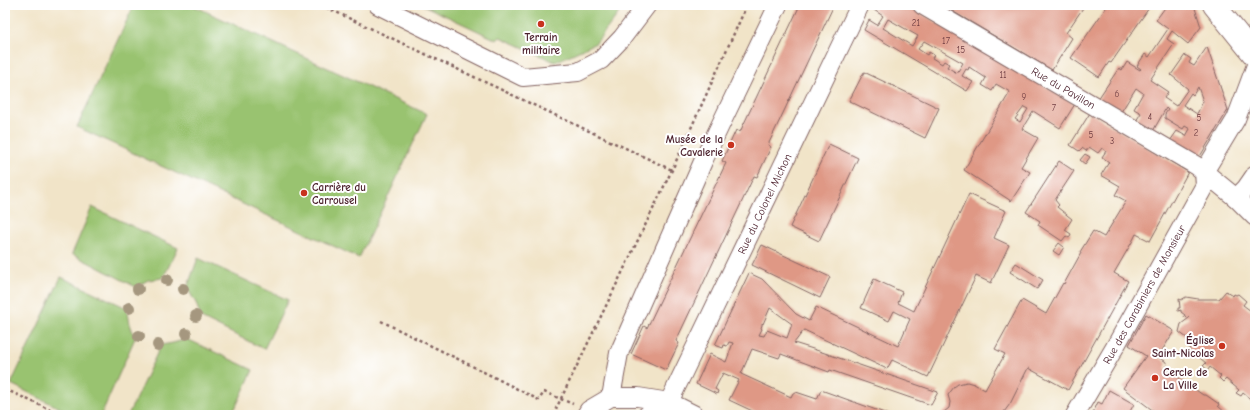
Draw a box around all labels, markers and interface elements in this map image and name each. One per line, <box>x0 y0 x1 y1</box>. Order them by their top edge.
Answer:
house number: 21 <box>912 18 921 28</box>
marker: Terrain militaire <box>536 19 546 29</box>
place label: Terrain militaire <box>522 31 560 57</box>
house number: 17 <box>942 36 951 46</box>
house number: 15 <box>957 45 965 55</box>
street label: Rue du Pavillon <box>1029 64 1098 112</box>
house number: 11 <box>999 70 1007 80</box>
house number: 6 <box>1115 89 1120 99</box>
house number: 9 <box>1022 92 1027 102</box>
house number: 7 <box>1052 103 1057 113</box>
house number: 4 <box>1148 112 1152 122</box>
house number: 5 <box>1197 113 1202 123</box>
house number: 2 <box>1194 128 1199 138</box>
house number: 5 <box>1089 130 1094 140</box>
place label: Musée de la Cavalerie <box>666 133 724 159</box>
house number: 3 <box>1110 136 1114 146</box>
marker: Musée de la Cavalerie <box>726 140 736 150</box>
street label: Rue du Colonel Michon <box>735 151 794 256</box>
place label: Carrière du Carrousel <box>312 181 366 207</box>
marker: Carrière du Carrousel <box>299 188 309 198</box>
street label: Rue des Carabiniers de Monsieur <box>1100 222 1188 366</box>
place label: Église Saint-Nicolas <box>1152 333 1215 360</box>
marker: Église Saint-Nicolas <box>1217 341 1227 351</box>
place label: Cercle de La Ville <box>1163 366 1208 392</box>
marker: Cercle de La Ville <box>1150 373 1160 383</box>

